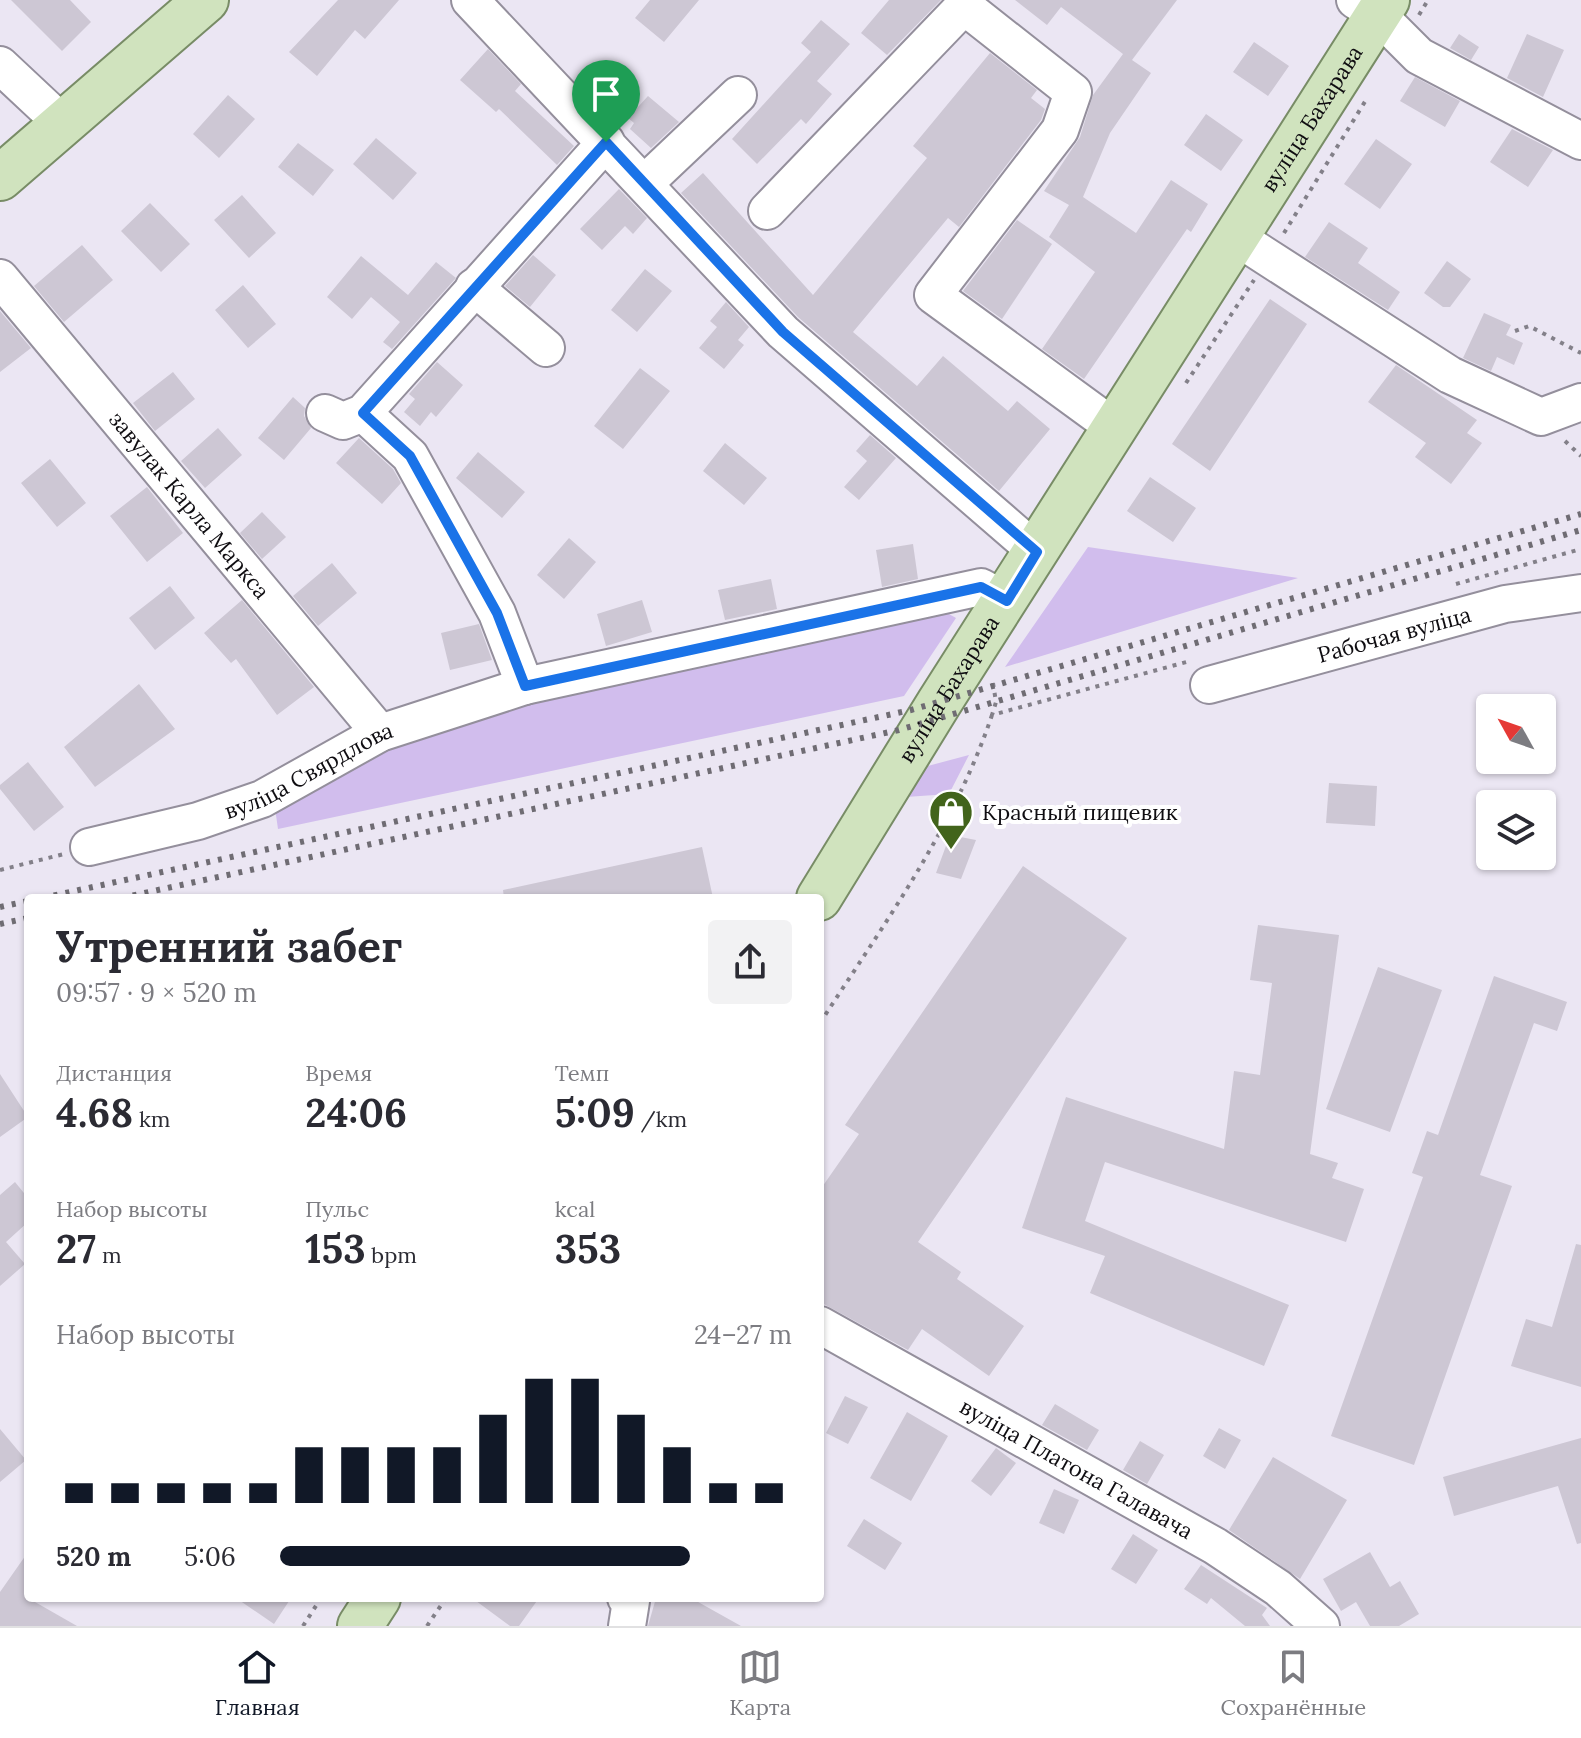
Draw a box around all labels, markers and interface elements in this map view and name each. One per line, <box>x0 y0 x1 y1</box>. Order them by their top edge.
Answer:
street label: вуліца Бахарава <box>1254 40 1369 197</box>
pin <box>572 60 640 142</box>
icon: arrive <box>584 72 628 116</box>
street label: завулак Карла Маркса <box>103 406 276 605</box>
street label: Рабочая вуліца <box>1314 600 1474 669</box>
street label: вуліца Бахарава <box>892 610 1005 768</box>
north arrow <box>1476 694 1556 774</box>
map controls <box>1476 694 1556 870</box>
street label: вуліца Свярдлова <box>220 716 396 825</box>
shop icon: Красный пищевик <box>927 788 975 851</box>
button: layers <box>1476 790 1556 870</box>
place label: Красный пищевик <box>982 798 1178 826</box>
text: Утренний забег <box>56 918 403 974</box>
button: share <box>708 920 792 1004</box>
text: 09:57 · 9 × 520 m <box>56 976 257 1009</box>
text: Дистанция <box>56 1059 172 1087</box>
text: Время <box>305 1059 372 1087</box>
text: Темп <box>555 1059 609 1087</box>
text: 4.68 <box>56 1087 133 1138</box>
text: 24:06 <box>305 1087 407 1138</box>
text: 5:09 <box>555 1087 635 1138</box>
text: km <box>133 1105 170 1133</box>
text: /km <box>635 1105 687 1133</box>
text: Набор высоты <box>56 1195 208 1223</box>
text: Пульс <box>305 1195 369 1223</box>
text: kcal <box>555 1195 595 1223</box>
text: 27 <box>56 1223 96 1274</box>
text: 153 <box>305 1223 366 1274</box>
text: 353 <box>555 1223 621 1274</box>
text: m <box>96 1241 122 1269</box>
text: bpm <box>366 1241 417 1269</box>
text: Набор высоты <box>56 1318 235 1351</box>
text: 24–27 m <box>694 1318 792 1351</box>
street label: вуліца Платона Галавача <box>955 1392 1198 1545</box>
text: 520 m <box>56 1540 131 1573</box>
text: 5:06 <box>184 1540 236 1573</box>
tab: Главная <box>215 1645 300 1721</box>
tab: Карта <box>729 1645 791 1721</box>
tab: Сохранённые <box>1221 1645 1366 1721</box>

